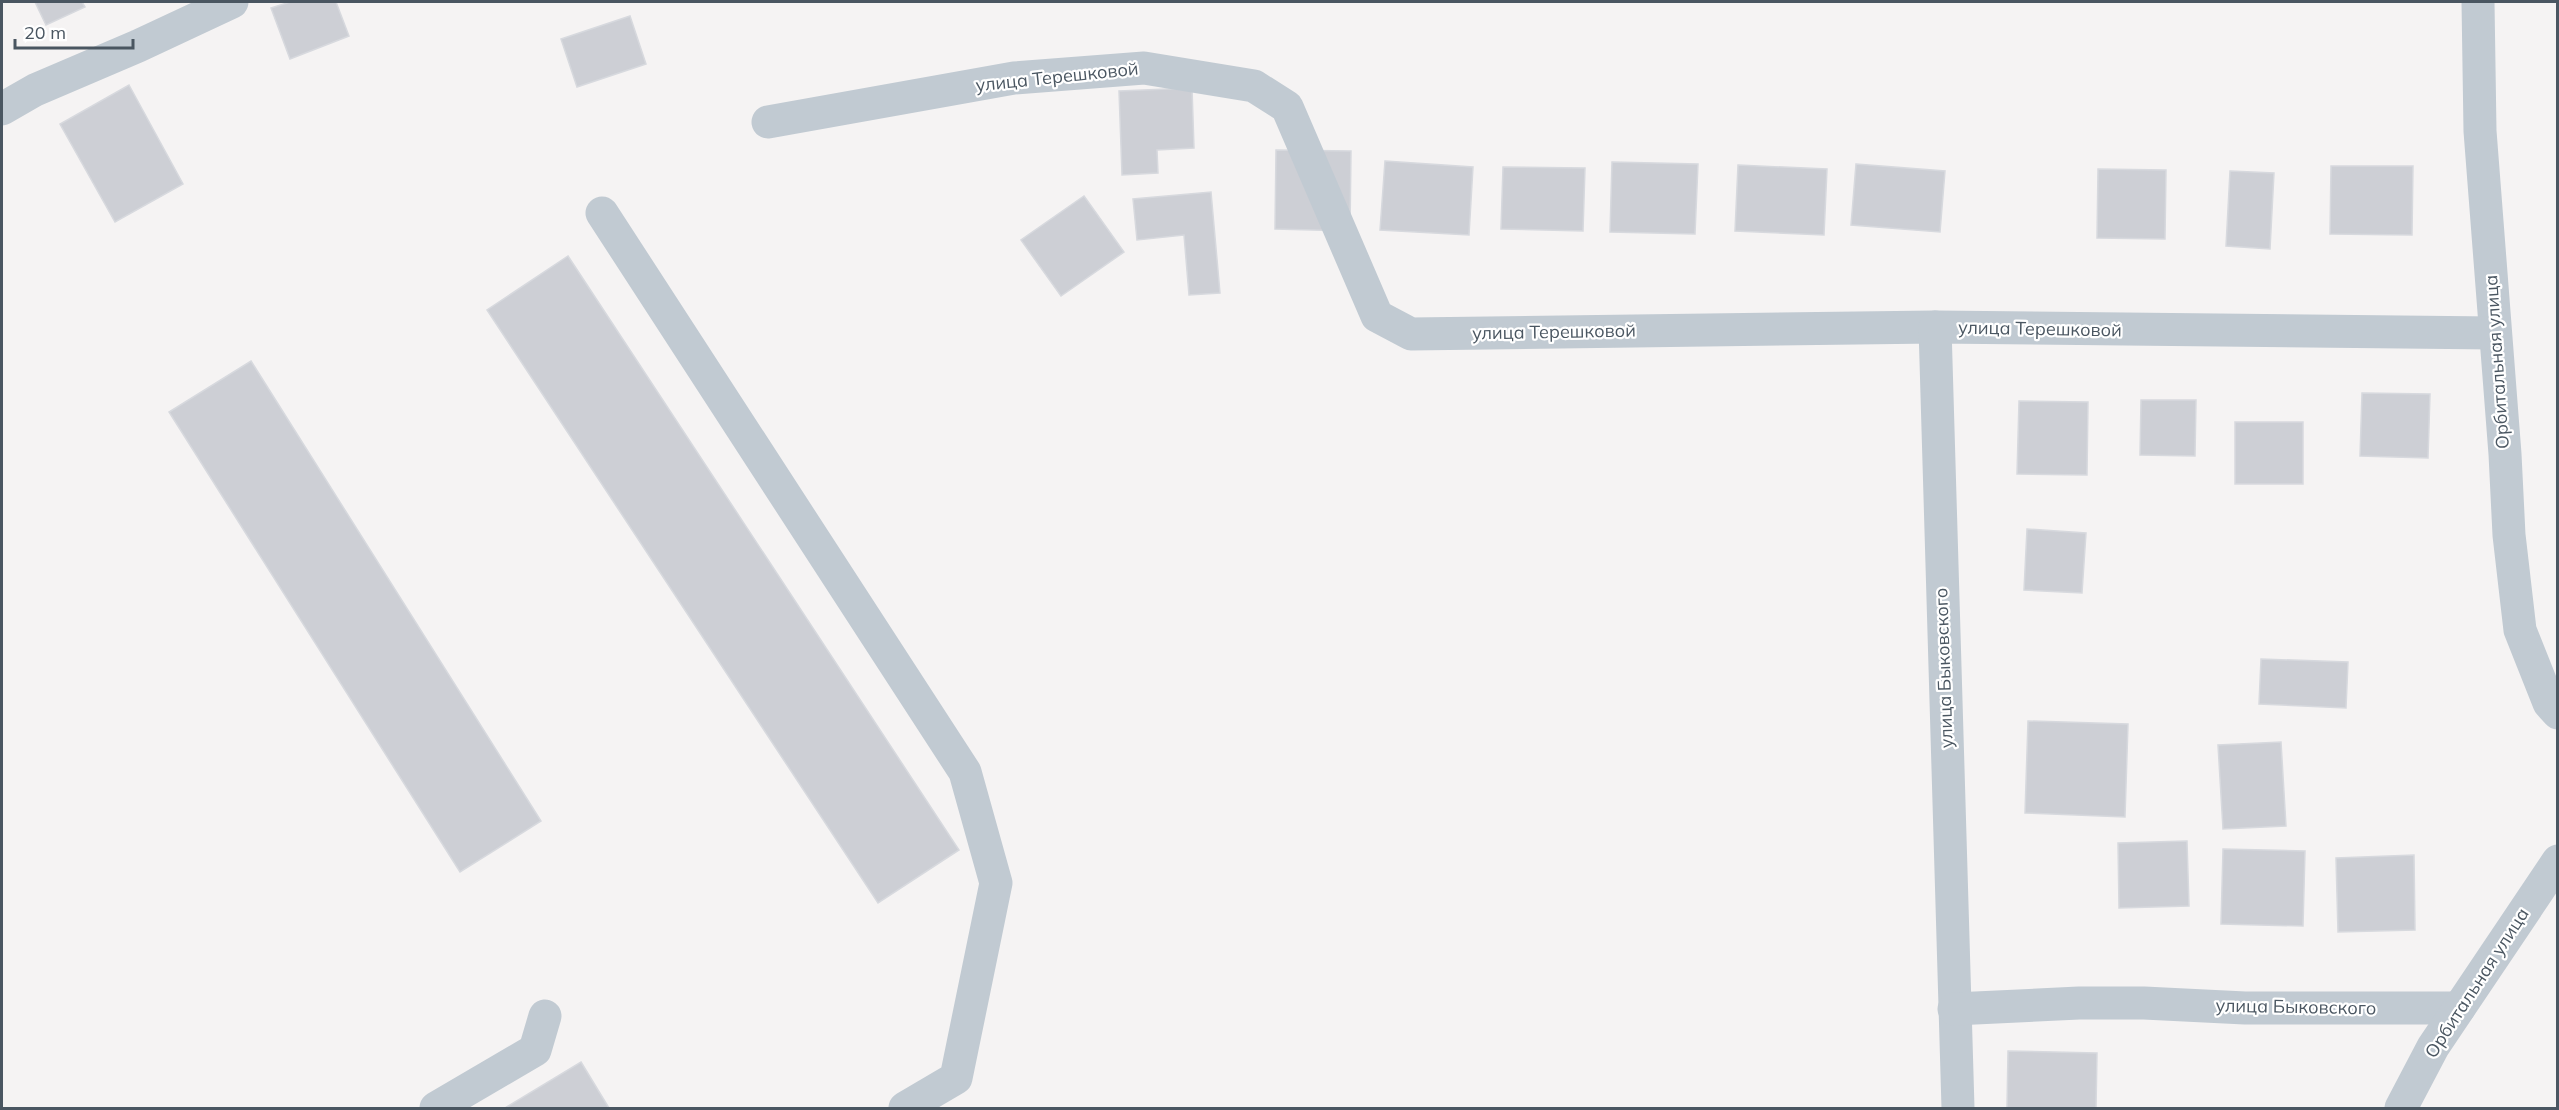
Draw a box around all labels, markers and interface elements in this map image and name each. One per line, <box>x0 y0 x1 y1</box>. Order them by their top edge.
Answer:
scale bar <box>15 12 134 50</box>
text: 20 m <box>24 21 66 44</box>
street label: улица Терешковой <box>974 57 1140 96</box>
street label: Орбитальная улица <box>2479 274 2514 450</box>
street label: улица Терешковой <box>1958 316 2122 341</box>
street label: улица Терешковой <box>1472 319 1636 344</box>
street label: улица Быковского <box>1929 587 1958 749</box>
street label: Орбитальная улица <box>2419 903 2534 1062</box>
street label: улица Быковского <box>2216 994 2377 1019</box>

